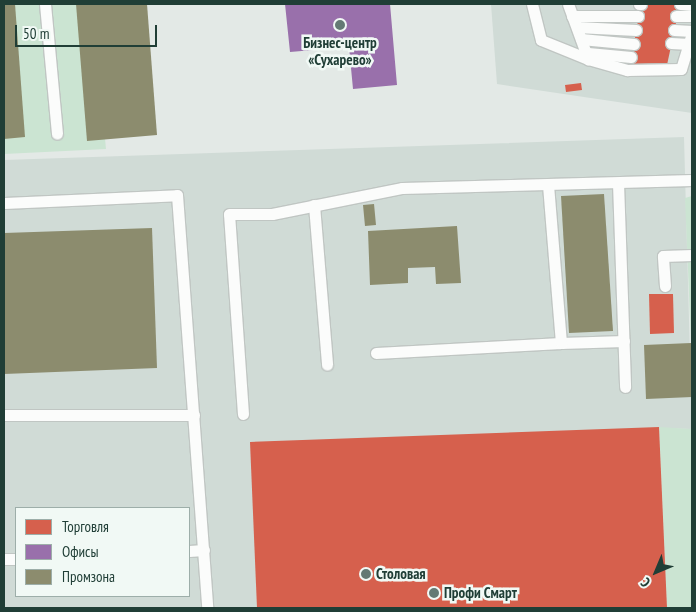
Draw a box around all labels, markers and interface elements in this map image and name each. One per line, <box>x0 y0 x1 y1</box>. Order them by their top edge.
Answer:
scale bar <box>18 15 160 47</box>
marker: Бизнес-центр «Сухарево» <box>334 19 346 31</box>
text: 50 m <box>23 24 49 43</box>
place label: Бизнес-центр «Сухарево» <box>303 33 377 68</box>
legend <box>15 507 190 597</box>
text: Торговля <box>62 517 109 536</box>
text: Офисы <box>62 542 98 561</box>
north arrow <box>631 547 681 597</box>
place label: Столовая <box>376 565 426 583</box>
text: Промзона <box>62 567 115 586</box>
marker: Столовая <box>360 568 372 580</box>
text: С <box>637 574 654 591</box>
place label: Профи Смарт <box>444 584 517 602</box>
marker: Профи Смарт <box>428 587 440 599</box>

